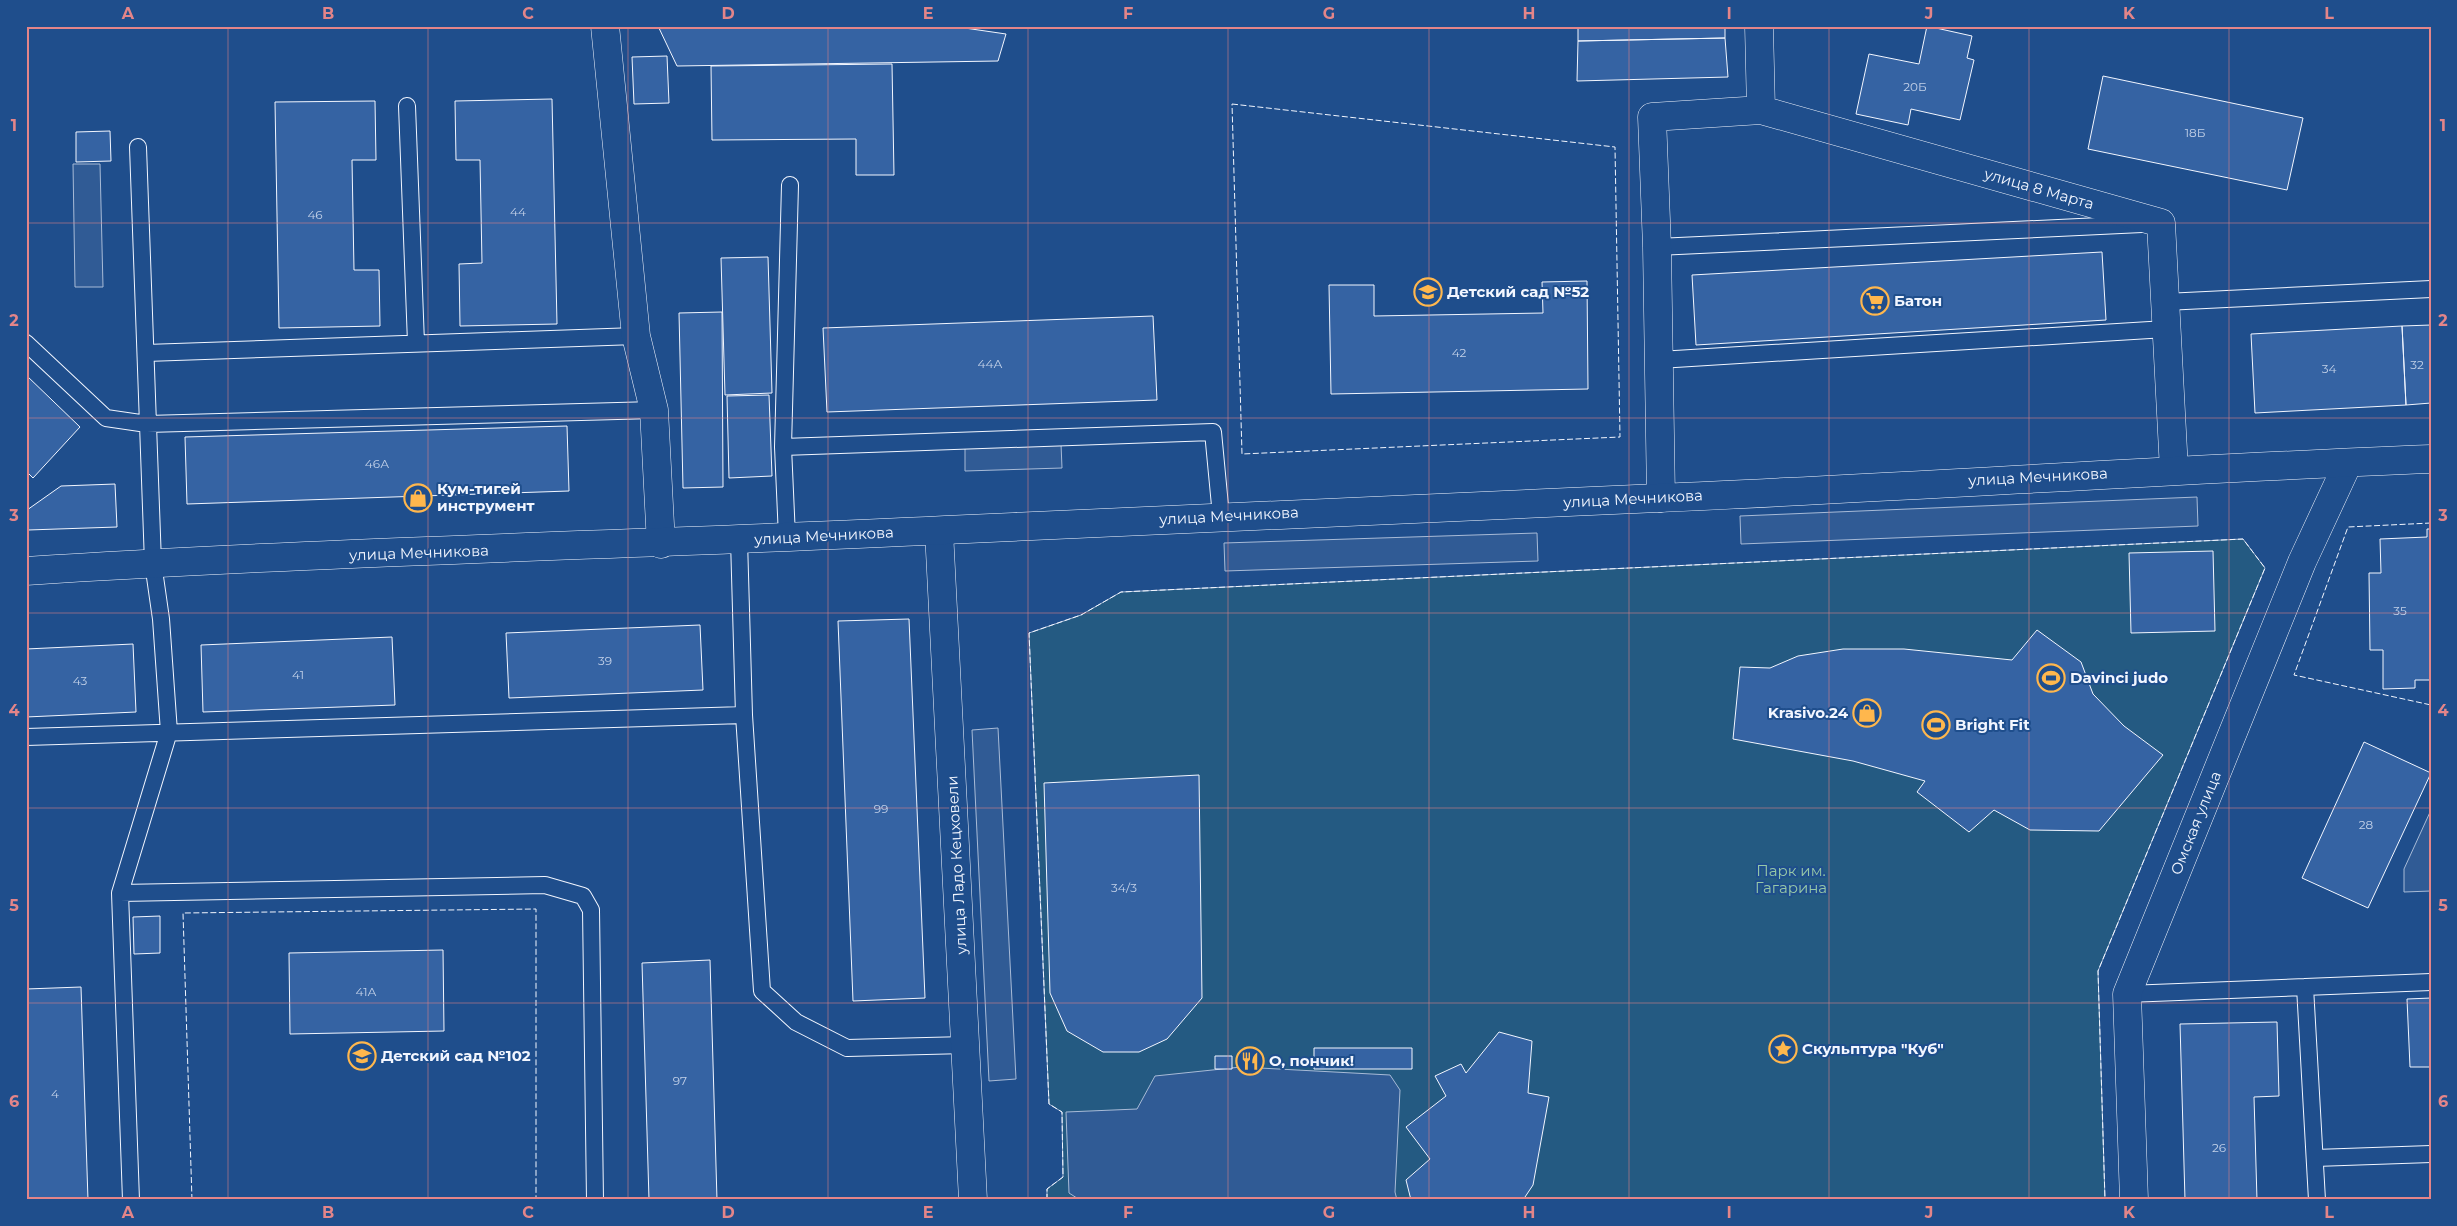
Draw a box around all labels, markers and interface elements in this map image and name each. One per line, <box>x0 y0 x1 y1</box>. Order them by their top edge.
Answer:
text: A <box>121 4 135 23</box>
text: B <box>322 4 334 23</box>
text: C <box>522 4 534 23</box>
text: D <box>721 4 735 23</box>
text: E <box>923 4 933 23</box>
text: F <box>1123 4 1133 23</box>
text: G <box>1323 4 1335 23</box>
text: H <box>1523 4 1535 23</box>
text: I <box>1726 4 1732 23</box>
text: J <box>1924 4 1933 23</box>
text: K <box>2123 4 2136 23</box>
text: L <box>2324 4 2334 23</box>
house number: 20Б <box>1903 79 1927 94</box>
text: 1 <box>11 116 17 135</box>
text: 1 <box>2440 116 2446 135</box>
house number: 18Б <box>2185 125 2206 140</box>
street label: улица 8 Марта <box>1981 163 2096 213</box>
house number: 44 <box>510 204 526 219</box>
house number: 46 <box>307 207 323 222</box>
school or university icon: Детский сад №52 <box>1413 277 1443 307</box>
place label: Детский сад №52 <box>1447 282 1589 301</box>
supermarket icon: Батон <box>1860 286 1890 316</box>
place label: Батон <box>1894 291 1942 310</box>
text: 2 <box>9 311 19 330</box>
text: 2 <box>2438 311 2448 330</box>
house number: 42 <box>1452 345 1467 360</box>
house number: 44А <box>978 356 1002 371</box>
house number: 32 <box>2410 357 2424 372</box>
house number: 34 <box>2322 361 2336 376</box>
house number: 46А <box>365 456 389 471</box>
street label: улица Мечникова <box>1967 463 2108 490</box>
place label: Кум-тигей инструмент <box>437 479 535 515</box>
shop icon: Кум-тигей инструмент <box>403 483 433 513</box>
street label: улица Мечникова <box>1562 485 1703 512</box>
street label: улица Мечникова <box>1158 502 1299 529</box>
text: 3 <box>8 506 19 525</box>
text: 3 <box>2437 506 2448 525</box>
street label: улица Мечникова <box>753 522 894 549</box>
street label: улица Мечникова <box>348 541 489 564</box>
house number: 35 <box>2393 603 2407 618</box>
house number: 39 <box>598 653 612 668</box>
sports icon: Davinci judo <box>2036 663 2066 693</box>
house number: 41 <box>292 667 304 682</box>
place label: Davinci judo <box>2070 668 2168 687</box>
house number: 43 <box>73 673 87 688</box>
shop icon: Krasivo.24 <box>1852 698 1882 728</box>
text: 4 <box>8 701 20 720</box>
text: 4 <box>2437 701 2449 720</box>
place label: Krasivo.24 <box>1768 703 1849 722</box>
sports icon: Bright Fit <box>1921 710 1951 740</box>
place label: Bright Fit <box>1955 715 2030 734</box>
street label: Омская улица <box>2166 768 2225 877</box>
street label: улица Ладо Кецховели <box>942 775 971 956</box>
house number: 99 <box>874 801 888 816</box>
house number: 28 <box>2359 817 2374 832</box>
park label: Парк им. Гагарина <box>1755 861 1827 897</box>
house number: 34/3 <box>1111 880 1137 895</box>
text: 5 <box>9 896 19 915</box>
text: 5 <box>2438 896 2448 915</box>
house number: 41А <box>356 984 377 999</box>
place icon: Скульптура "Куб" <box>1768 1034 1798 1064</box>
place label: Скульптура "Куб" <box>1802 1039 1944 1058</box>
school or university icon: Детский сад №102 <box>347 1041 377 1071</box>
place label: Детский сад №102 <box>381 1046 531 1065</box>
restaurant icon: О, пончик! <box>1235 1046 1265 1076</box>
place label: О, пончик! <box>1269 1051 1354 1070</box>
house number: 97 <box>673 1073 687 1088</box>
house number: 4 <box>51 1086 59 1101</box>
text: 6 <box>9 1092 19 1111</box>
text: 6 <box>2438 1092 2448 1111</box>
house number: 26 <box>2212 1140 2226 1155</box>
text: A <box>121 1203 135 1222</box>
text: B <box>322 1203 334 1222</box>
text: C <box>522 1203 534 1222</box>
text: D <box>721 1203 735 1222</box>
text: E <box>923 1203 933 1222</box>
text: F <box>1123 1203 1133 1222</box>
text: G <box>1323 1203 1335 1222</box>
text: H <box>1523 1203 1535 1222</box>
text: I <box>1726 1203 1732 1222</box>
text: J <box>1924 1203 1933 1222</box>
text: K <box>2123 1203 2136 1222</box>
text: L <box>2324 1203 2334 1222</box>

